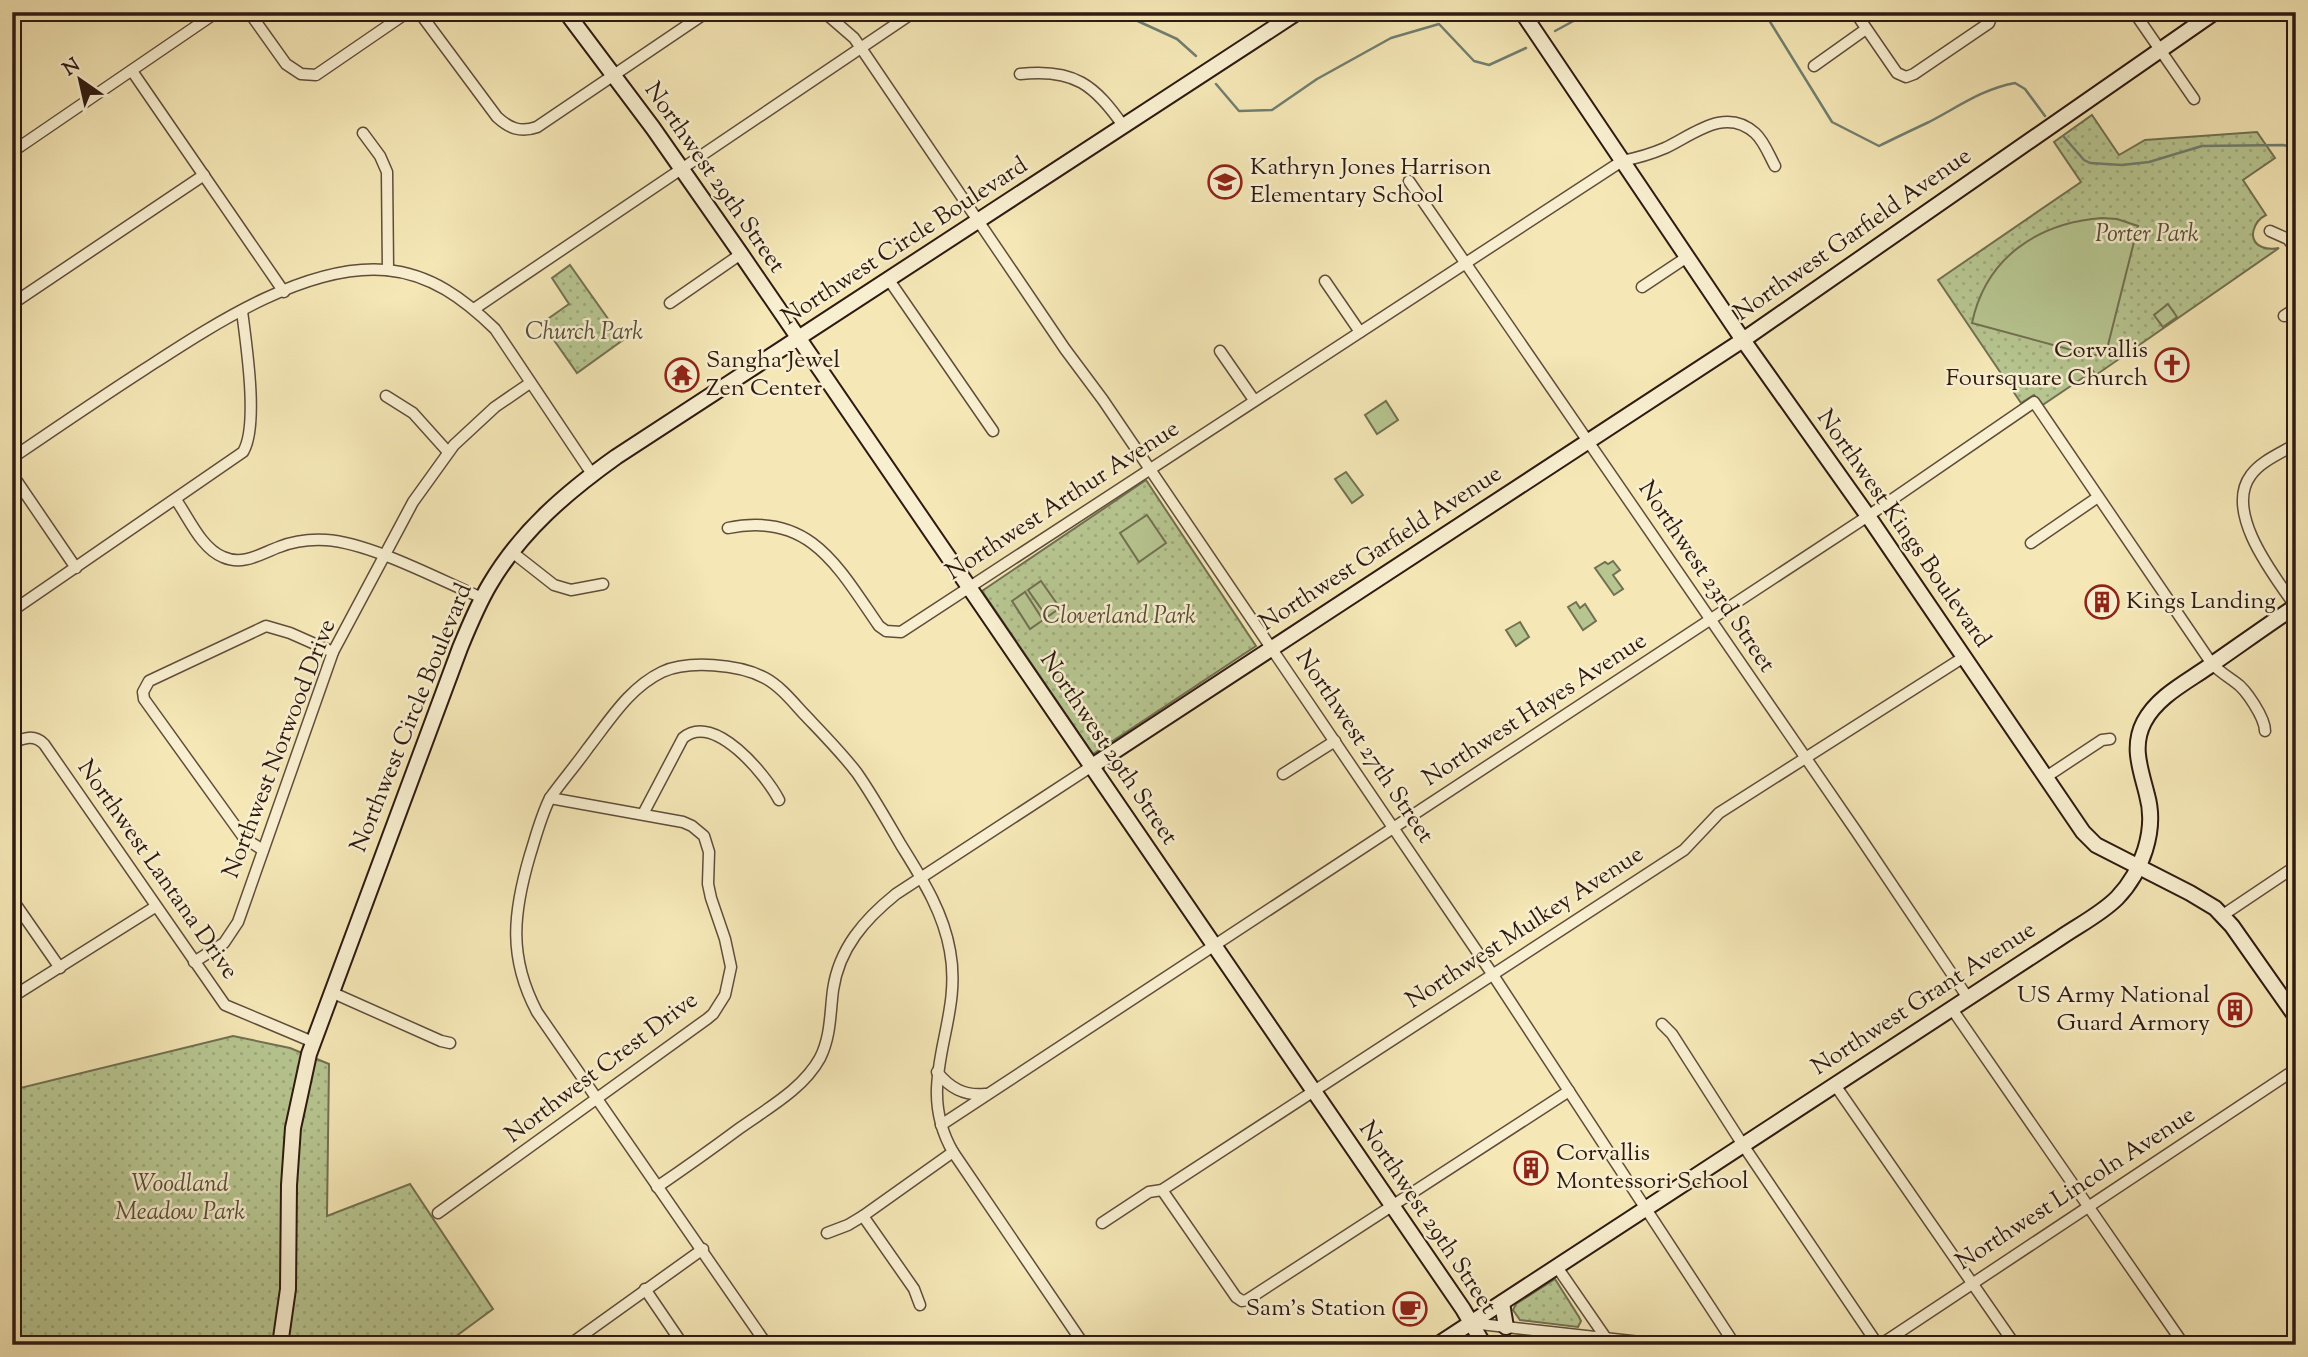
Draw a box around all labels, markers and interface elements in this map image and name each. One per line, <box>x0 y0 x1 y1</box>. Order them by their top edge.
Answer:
north arrow <box>46 46 116 116</box>
text: N <box>58 53 86 83</box>
street label: Northwest 29th Street <box>635 76 793 280</box>
street label: Northwest Garfield Avenue <box>1727 140 1979 330</box>
street label: Northwest Circle Boulevard <box>775 149 1035 335</box>
place label: Kathryn Jones Harrison Elementary School <box>1250 151 1492 213</box>
school or university icon: Kathryn Jones Harrison Elementary School <box>1206 163 1244 201</box>
park label: Porter Park <box>2095 218 2199 252</box>
park label: Church Park <box>525 316 643 350</box>
place label: Corvallis Foursquare Church <box>1946 334 2148 396</box>
place label: Sangha Jewel Zen Center <box>706 344 840 406</box>
church icon: Corvallis Foursquare Church <box>2153 346 2191 384</box>
temple icon: Sangha Jewel Zen Center <box>663 356 701 394</box>
street label: Northwest Kings Boulevard <box>1808 403 1999 655</box>
street label: Northwest Arthur Avenue <box>940 413 1186 589</box>
street label: Northwest Garfield Avenue <box>1253 458 1509 640</box>
street label: Northwest 23rd Street <box>1629 474 1783 680</box>
street label: Northwest Circle Boulevard <box>342 578 482 858</box>
building icon: Kings Landing <box>2083 583 2121 621</box>
place label: Kings Landing <box>2126 585 2276 619</box>
park label: Cloverland Park <box>1042 600 1196 634</box>
street label: Northwest Norwood Drive <box>215 615 345 883</box>
street label: Northwest Hayes Avenue <box>1416 625 1654 795</box>
street label: Northwest 27th Street <box>1286 643 1442 851</box>
street label: Northwest 29th Street <box>1031 646 1185 852</box>
street label: Northwest Lantana Drive <box>68 753 246 987</box>
street label: Northwest Mulkey Avenue <box>1399 838 1651 1018</box>
street label: Northwest Grant Avenue <box>1805 914 2043 1084</box>
place label: US Army National Guard Armory <box>2017 979 2210 1041</box>
street label: Northwest Crest Drive <box>498 984 706 1152</box>
building icon: US Army National Guard Armory <box>2216 991 2254 1029</box>
street label: Northwest Lincoln Avenue <box>1950 1099 2202 1279</box>
street label: Northwest 29th Street <box>1350 1115 1504 1321</box>
place label: Corvallis Montessori School <box>1556 1137 1749 1199</box>
building icon: Corvallis Montessori School <box>1512 1149 1550 1187</box>
park label: Woodland Meadow Park <box>115 1168 245 1230</box>
cafe icon: Sam's Station <box>1391 1290 1429 1328</box>
place label: Sam's Station <box>1246 1292 1386 1326</box>

